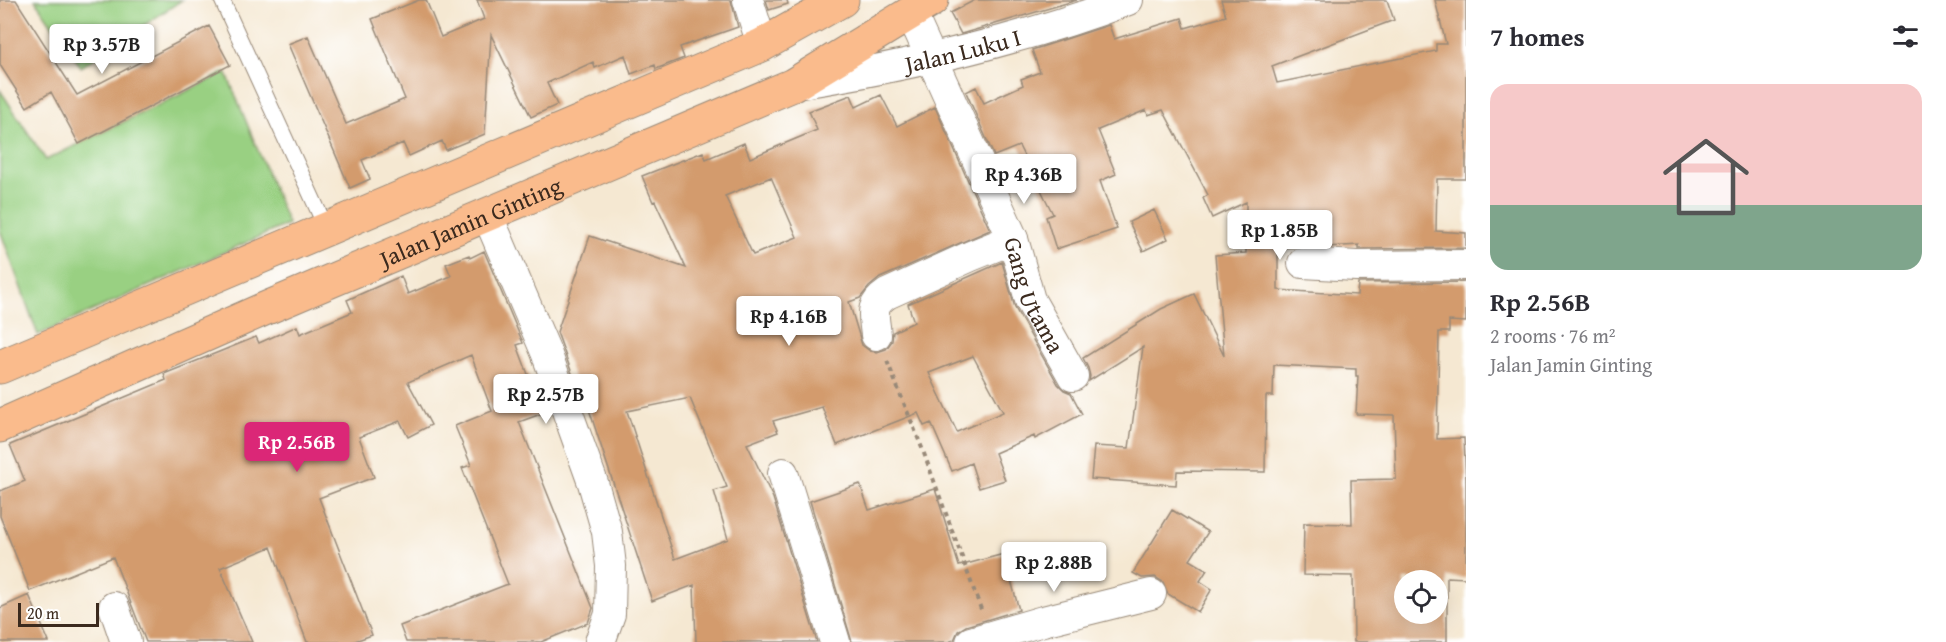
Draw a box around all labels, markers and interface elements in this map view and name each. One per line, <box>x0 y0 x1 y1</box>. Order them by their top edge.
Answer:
text: 7 homes <box>1490 17 1585 56</box>
street label: Jalan Luku I <box>898 19 1025 82</box>
icon: filters <box>1889 20 1922 53</box>
pin: Rp 3.57B <box>40 24 164 75</box>
text: Rp 3.57B <box>63 29 141 58</box>
icon: home <box>1652 123 1760 231</box>
pin: Rp 4.36B <box>962 154 1086 205</box>
text: Rp 4.36B <box>985 159 1063 188</box>
street label: Jalan Jamin Ginting <box>371 167 567 277</box>
pin: Rp 1.85B <box>1218 210 1342 261</box>
text: Rp 1.85B <box>1241 215 1319 244</box>
street label: Gang Utama <box>996 233 1074 360</box>
text: Rp 2.56B <box>1490 282 1590 321</box>
pin: Rp 4.16B <box>727 296 851 347</box>
text: Rp 4.16B <box>750 301 828 330</box>
text: 2 rooms · 76 m² <box>1490 321 1616 350</box>
text: Jalan Jamin Ginting <box>1490 350 1652 379</box>
pin: Rp 2.57B <box>484 374 608 425</box>
text: Rp 2.57B <box>507 379 585 408</box>
pin: Rp 2.56B <box>235 422 359 473</box>
text: Rp 2.56B <box>258 427 336 456</box>
pin: Rp 2.88B <box>992 542 1116 593</box>
text: Rp 2.88B <box>1015 547 1093 576</box>
map controls <box>1394 570 1448 624</box>
button: locate <box>1394 570 1448 624</box>
scale bar <box>18 600 99 628</box>
text: 20 m <box>27 601 59 625</box>

